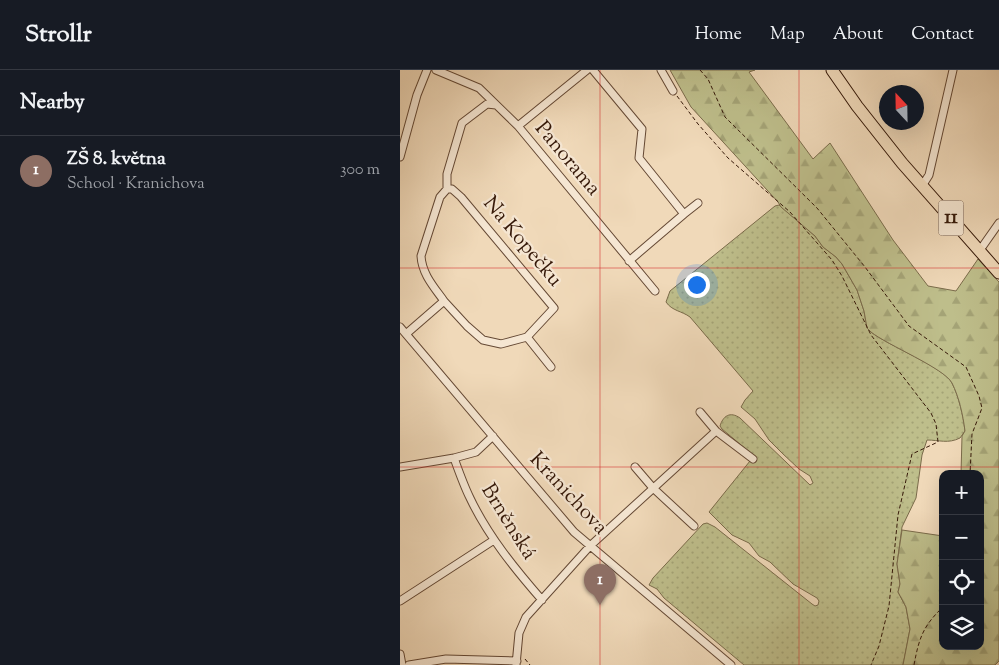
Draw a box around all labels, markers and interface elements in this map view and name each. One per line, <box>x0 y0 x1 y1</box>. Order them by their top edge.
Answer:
text: Strollr <box>25 18 92 52</box>
text: Home <box>695 22 742 48</box>
text: Map <box>770 22 805 48</box>
text: About <box>833 22 883 48</box>
text: Contact <box>911 22 974 48</box>
north arrow <box>879 85 924 130</box>
text: Nearby <box>20 88 85 118</box>
street label: Panorama <box>527 115 607 203</box>
text: ZŠ 8. května <box>67 146 166 173</box>
text: 1 <box>33 159 39 182</box>
text: 300 m <box>340 159 380 182</box>
text: School · Kranichova <box>67 173 205 196</box>
street label: Na Kopečku <box>475 190 569 294</box>
road number: 11 <box>938 200 964 236</box>
your location <box>684 272 710 298</box>
street label: Kranichova <box>522 446 615 542</box>
map controls <box>939 470 984 650</box>
button: + <box>939 470 984 515</box>
street label: Brněnská <box>473 478 543 566</box>
button: − <box>939 515 984 560</box>
button: locate <box>939 560 984 605</box>
pin: 1 <box>584 564 616 605</box>
button: layers <box>939 605 984 650</box>

